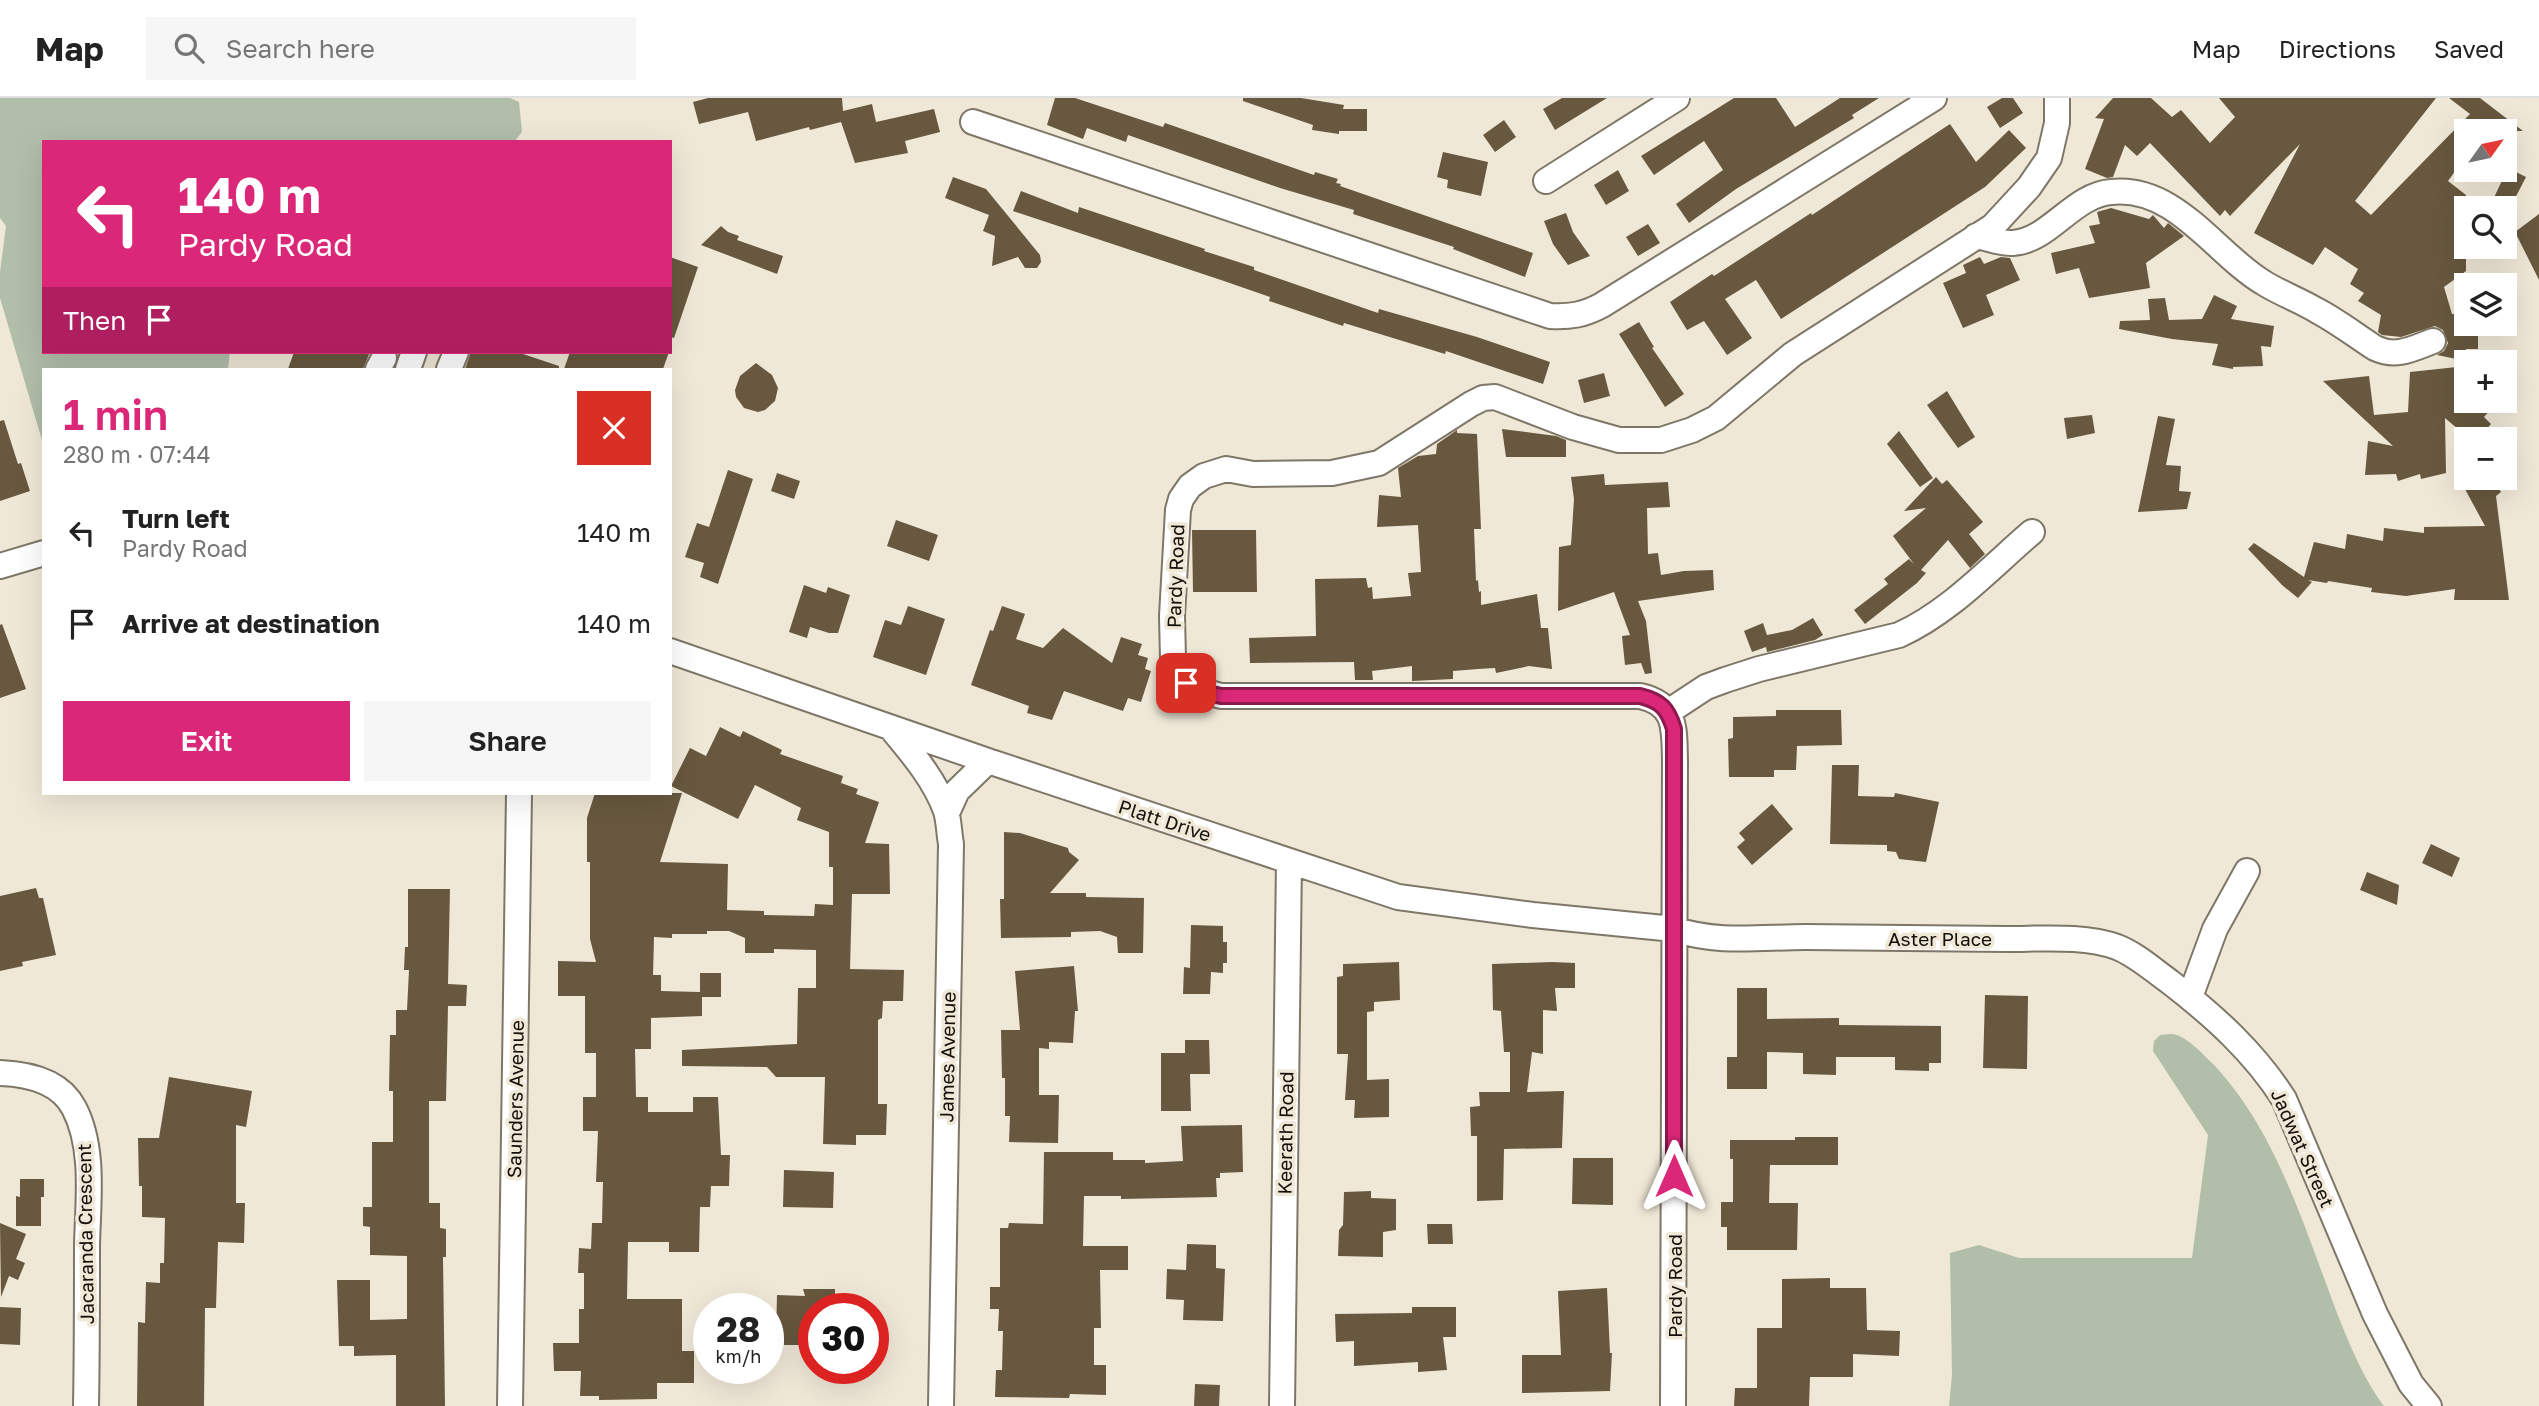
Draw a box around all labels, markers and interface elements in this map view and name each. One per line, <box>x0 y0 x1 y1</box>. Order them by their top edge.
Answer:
search box <box>146 17 636 80</box>
text: Map <box>35 29 104 68</box>
icon: search <box>170 29 208 67</box>
text: Search here <box>226 33 375 64</box>
text: Map <box>2192 34 2241 63</box>
text: Directions <box>2279 34 2396 63</box>
text: Saved <box>2434 34 2504 63</box>
north arrow <box>2454 119 2516 182</box>
map controls <box>2454 119 2517 490</box>
text: 140 m <box>178 165 321 224</box>
icon: left <box>63 168 154 259</box>
button: search <box>2454 196 2517 259</box>
text: Pardy Road <box>178 225 353 263</box>
button: layers <box>2454 273 2517 336</box>
icon: arrive <box>140 301 178 339</box>
text: Then <box>63 305 126 336</box>
button: + <box>2454 350 2517 413</box>
text: 1 min <box>63 389 168 439</box>
button: close <box>577 391 651 465</box>
button: − <box>2454 427 2517 490</box>
text: 280 m · 07:44 <box>63 440 211 468</box>
text: Turn left <box>122 503 230 534</box>
icon: left <box>63 514 101 552</box>
text: 140 m <box>577 517 651 548</box>
street label: Pardy Road <box>1162 524 1188 628</box>
text: Pardy Road <box>122 534 248 562</box>
icon: arrive <box>63 605 101 643</box>
text: Arrive at destination <box>122 608 380 639</box>
text: 140 m <box>577 608 651 639</box>
pin <box>1156 653 1216 713</box>
icon: arrive <box>1167 664 1205 702</box>
button: Exit <box>63 701 350 781</box>
button: Share <box>364 701 651 781</box>
street label: Platt Drive <box>1116 794 1214 846</box>
street label: Aster Place <box>1888 927 1992 950</box>
street label: James Avenue <box>934 991 960 1123</box>
street label: Saunders Avenue <box>502 1020 528 1178</box>
street label: Keerath Road <box>1272 1071 1298 1195</box>
street label: Jadwat Street <box>2267 1085 2339 1211</box>
position arrow <box>1637 1139 1711 1213</box>
street label: Jacaranda Crescent <box>72 1143 98 1325</box>
street label: Pardy Road <box>1663 1234 1686 1338</box>
speed limit sign: 30 <box>798 1293 889 1384</box>
text: 28 <box>717 1308 760 1350</box>
text: km/h <box>716 1345 761 1367</box>

